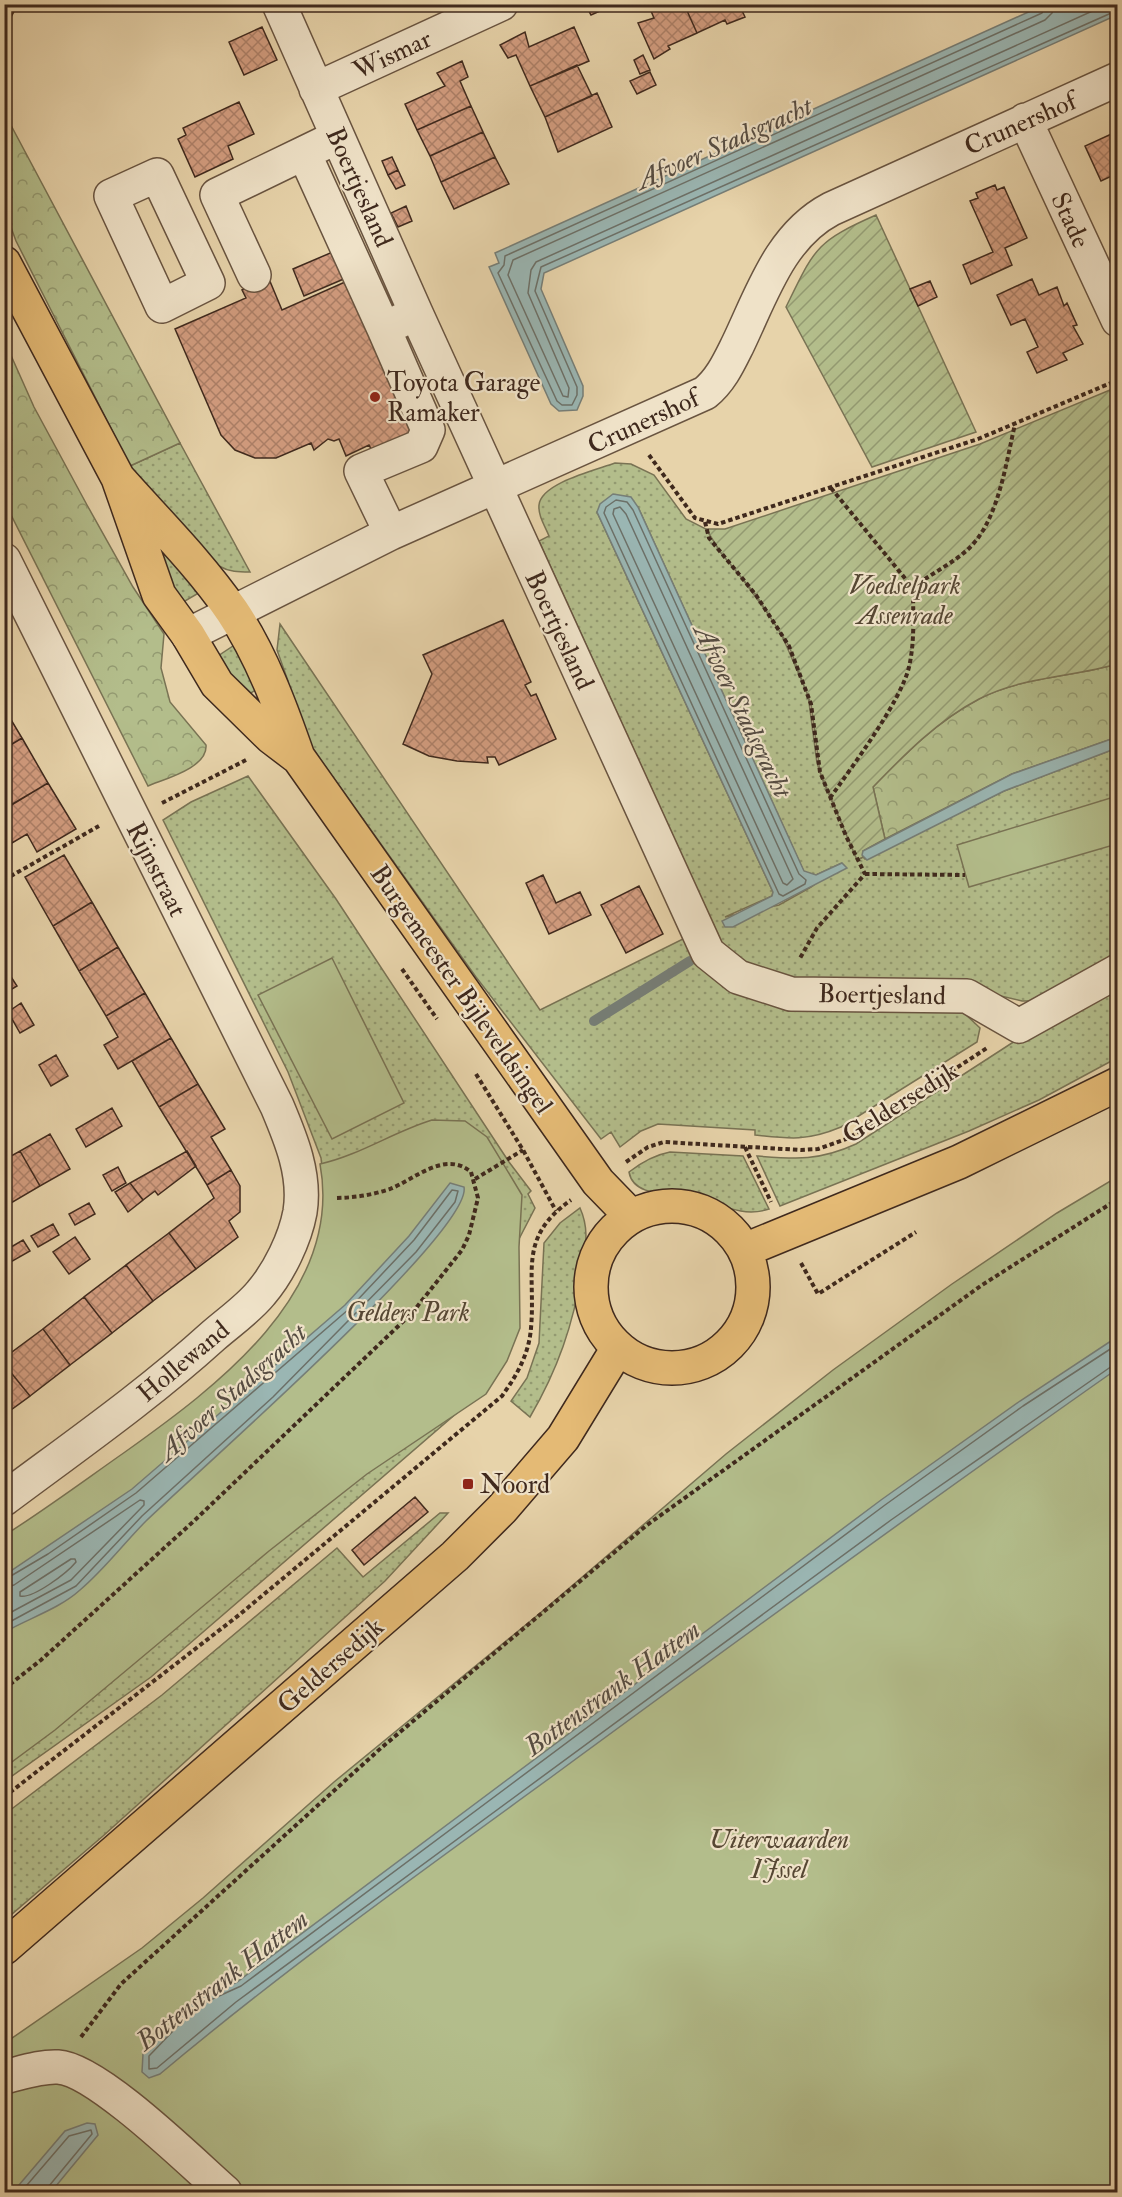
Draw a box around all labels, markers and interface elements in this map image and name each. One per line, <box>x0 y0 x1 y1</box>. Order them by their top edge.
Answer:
street label: Wismar <box>347 23 437 87</box>
street label: Crunershof <box>959 84 1085 163</box>
water label: Afvoer Stadsgracht <box>628 89 819 198</box>
street label: Boertjesland <box>318 123 400 252</box>
street label: Stade <box>1043 188 1097 253</box>
place label: Toyota Garage Ramaker <box>387 367 540 429</box>
street label: Crunershof <box>583 381 707 462</box>
marker: Toyota Garage Ramaker <box>368 390 382 404</box>
street label: Boertjesland <box>518 566 601 695</box>
park label: Voedselpark Assenrade <box>849 570 961 632</box>
water label: Afvoer Stadsgracht <box>685 616 799 805</box>
street label: Rijnstraat <box>119 817 193 922</box>
street label: Burgemeester Bijleveldsingel <box>363 859 560 1121</box>
street label: Boertjesland <box>818 978 946 1012</box>
street label: Geldersedijk <box>837 1054 965 1151</box>
park label: Gelders Park <box>346 1297 470 1329</box>
street label: Hollewand <box>131 1314 236 1409</box>
water label: Afvoer Stadsgracht <box>149 1316 315 1470</box>
place label: Noord <box>480 1469 550 1501</box>
marker: Noord <box>461 1477 475 1491</box>
street label: Geldersedijk <box>271 1611 391 1721</box>
water label: Bottenstrank Hattem <box>516 1614 707 1764</box>
park label: Uiterwaarden IJssel <box>709 1824 849 1886</box>
water label: Bottenstrank Hattem <box>128 1903 315 2059</box>

